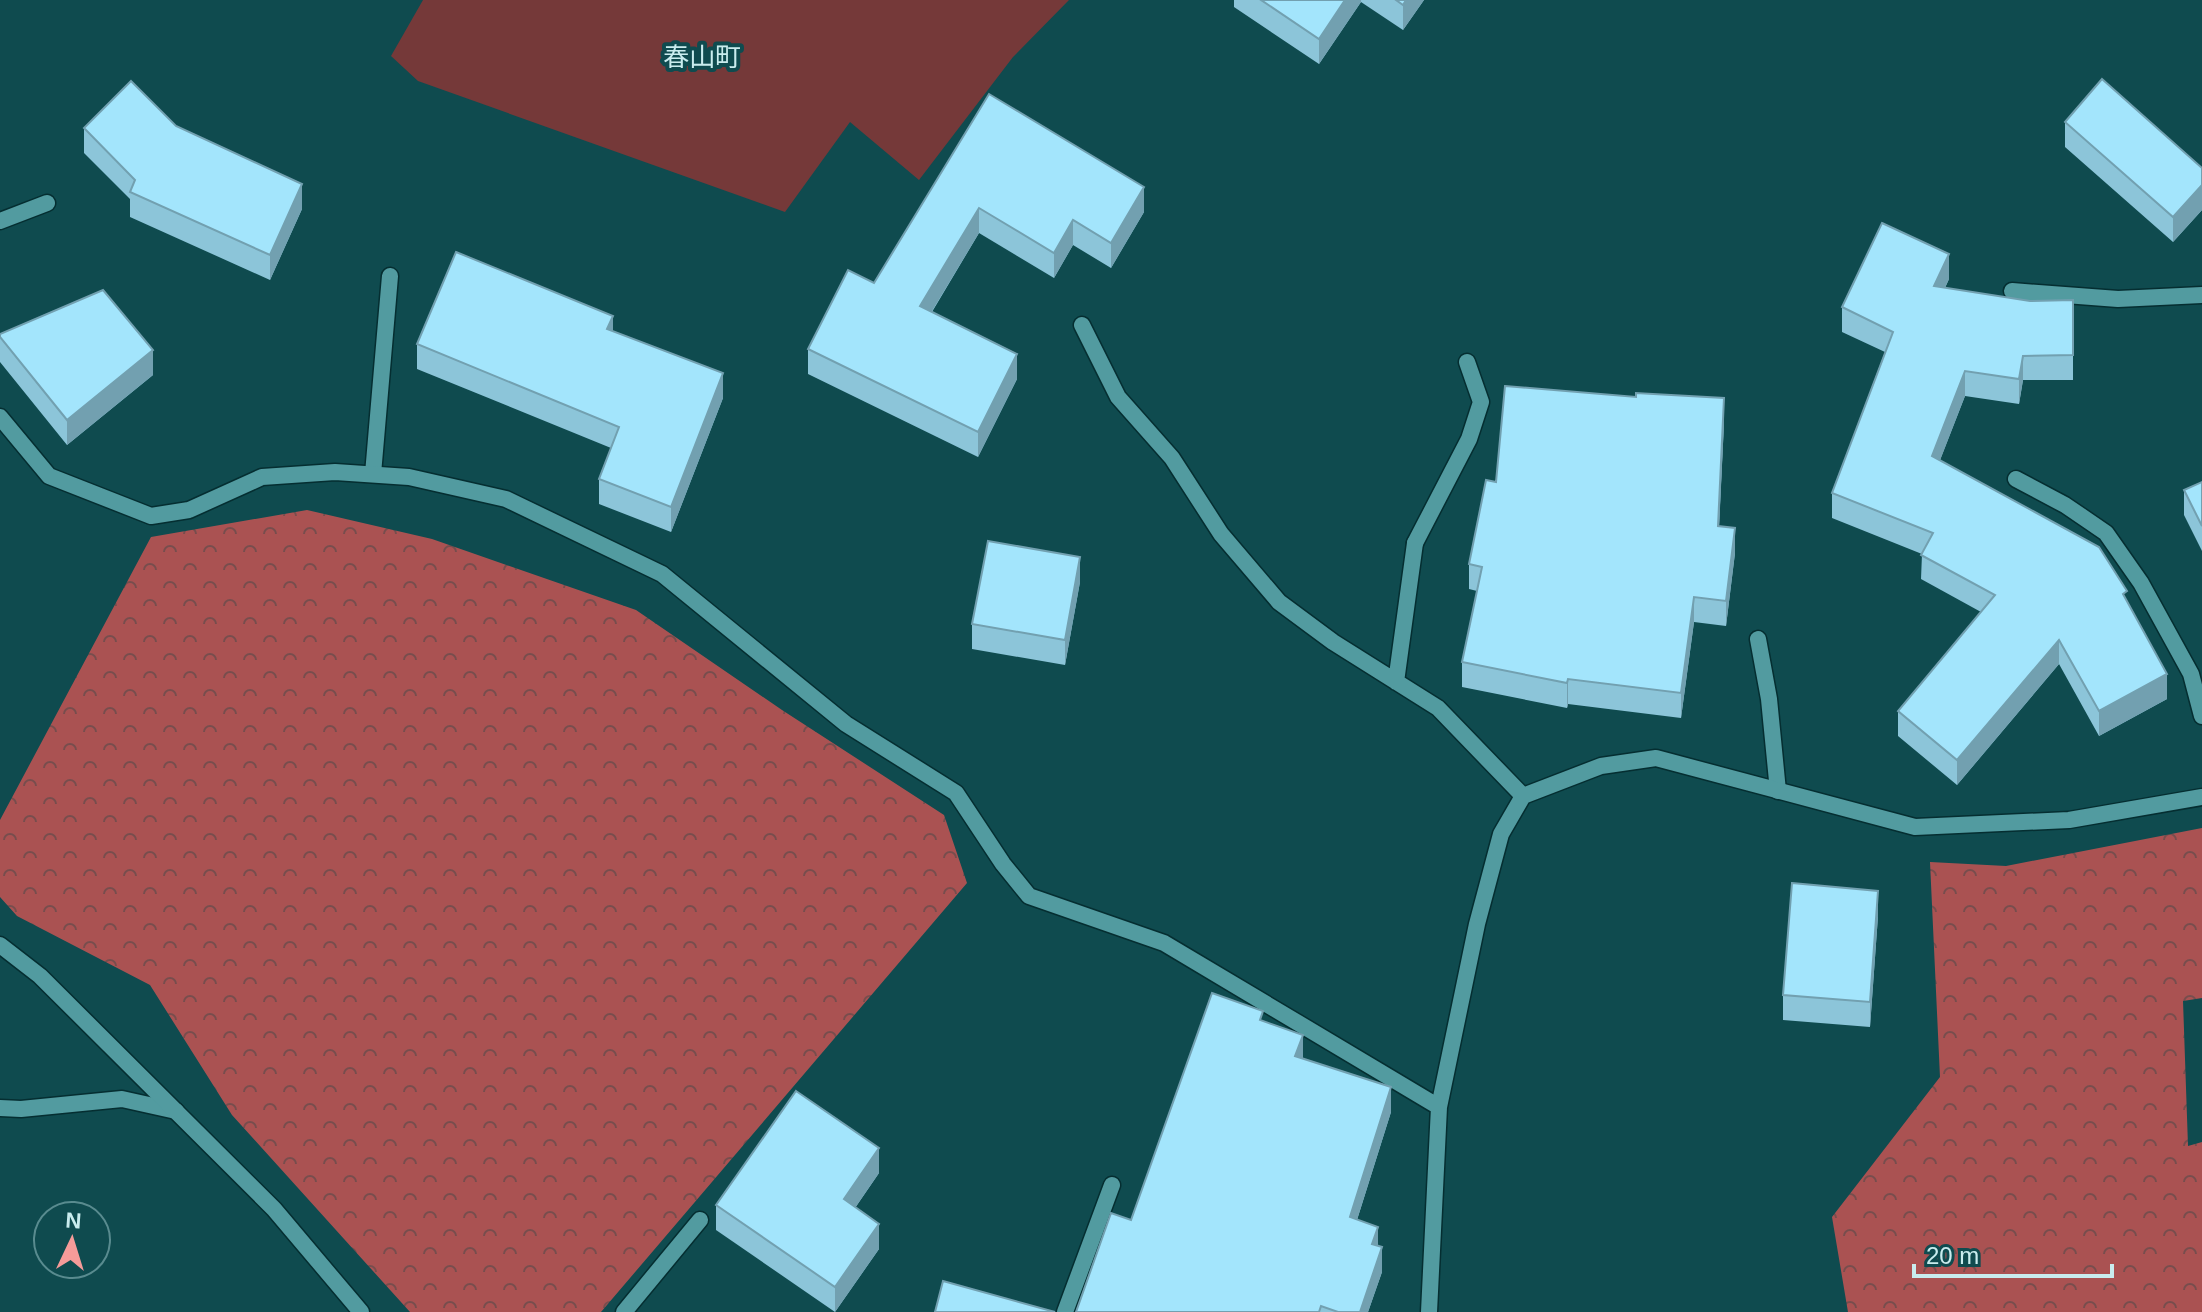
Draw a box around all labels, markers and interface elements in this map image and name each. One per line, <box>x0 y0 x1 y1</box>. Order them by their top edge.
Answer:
district label: 春山町 <box>663 42 741 72</box>
north arrow <box>32 1200 112 1280</box>
text: N <box>65 1208 82 1234</box>
scale bar <box>1914 1228 2112 1278</box>
text: 20 m <box>1926 1242 1979 1269</box>

